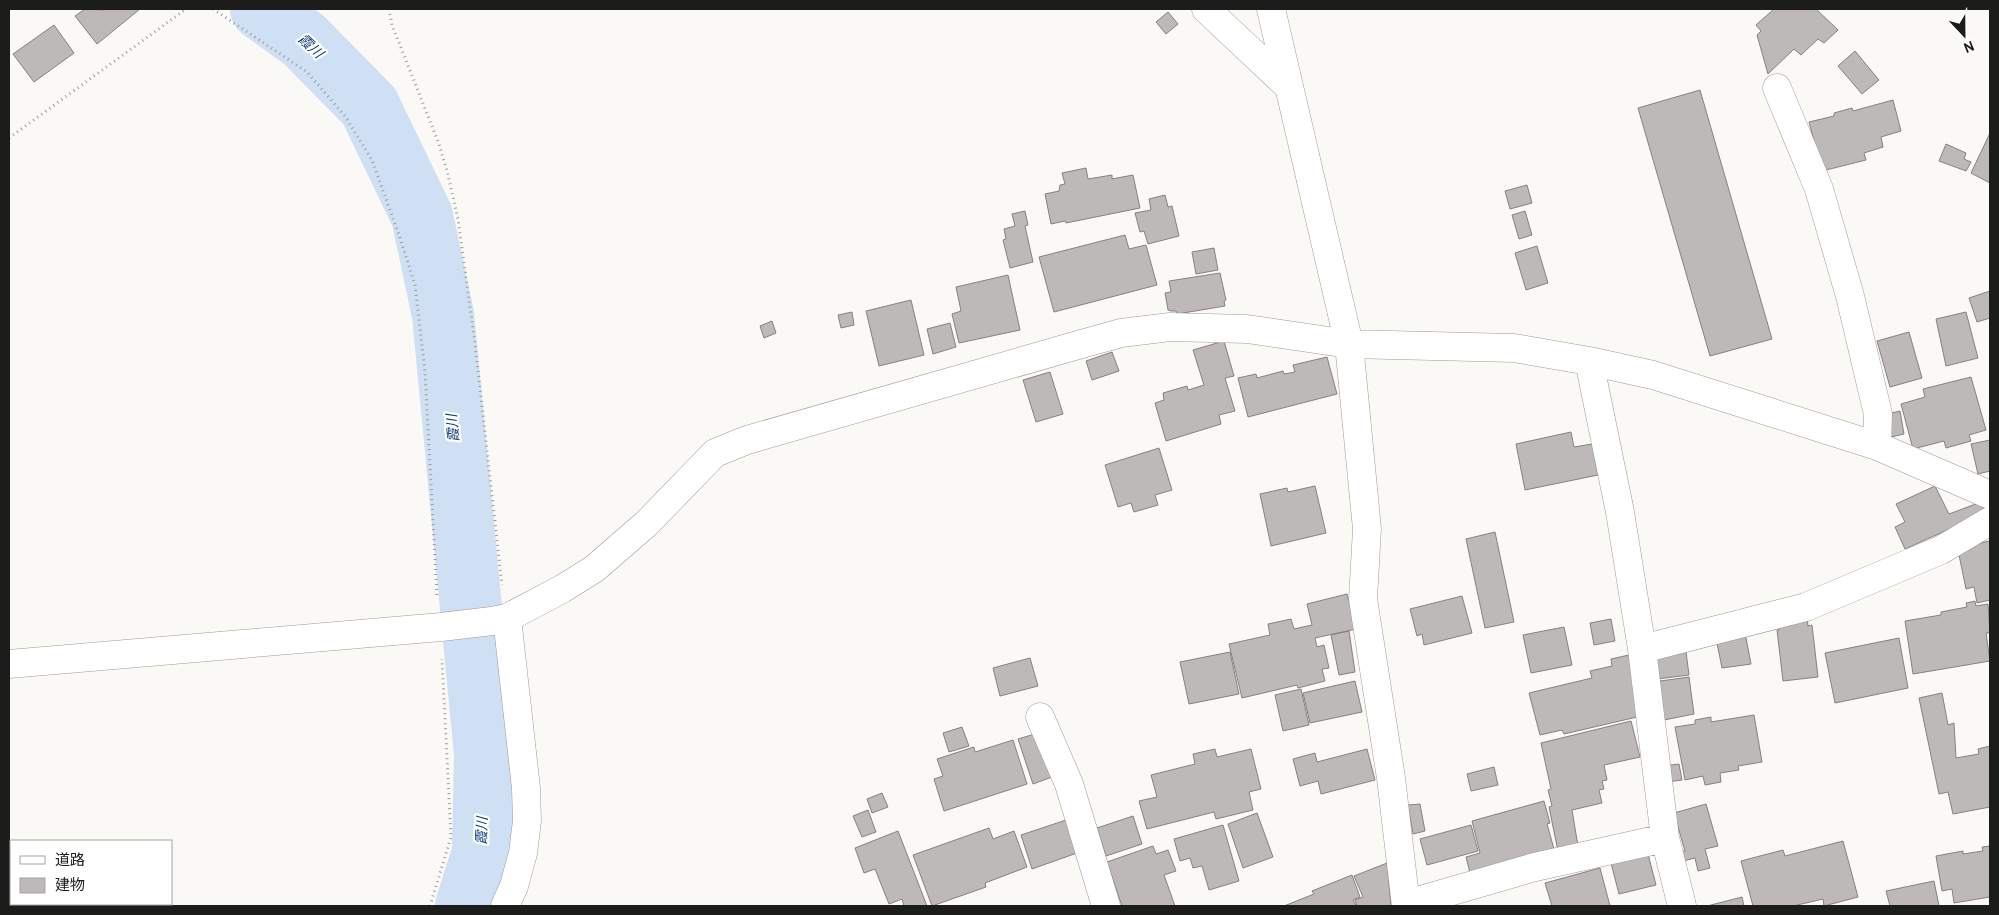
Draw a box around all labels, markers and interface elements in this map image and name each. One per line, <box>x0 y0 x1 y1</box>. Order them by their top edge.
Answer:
north arrow <box>1939 10 1989 60</box>
water label: 霞川 <box>294 31 327 64</box>
text: N <box>1960 36 1976 55</box>
water label: 霞川 <box>444 411 464 443</box>
water label: 霞川 <box>474 815 492 845</box>
legend <box>10 840 172 905</box>
text: 道路 <box>55 852 85 871</box>
text: 建物 <box>55 877 85 896</box>

